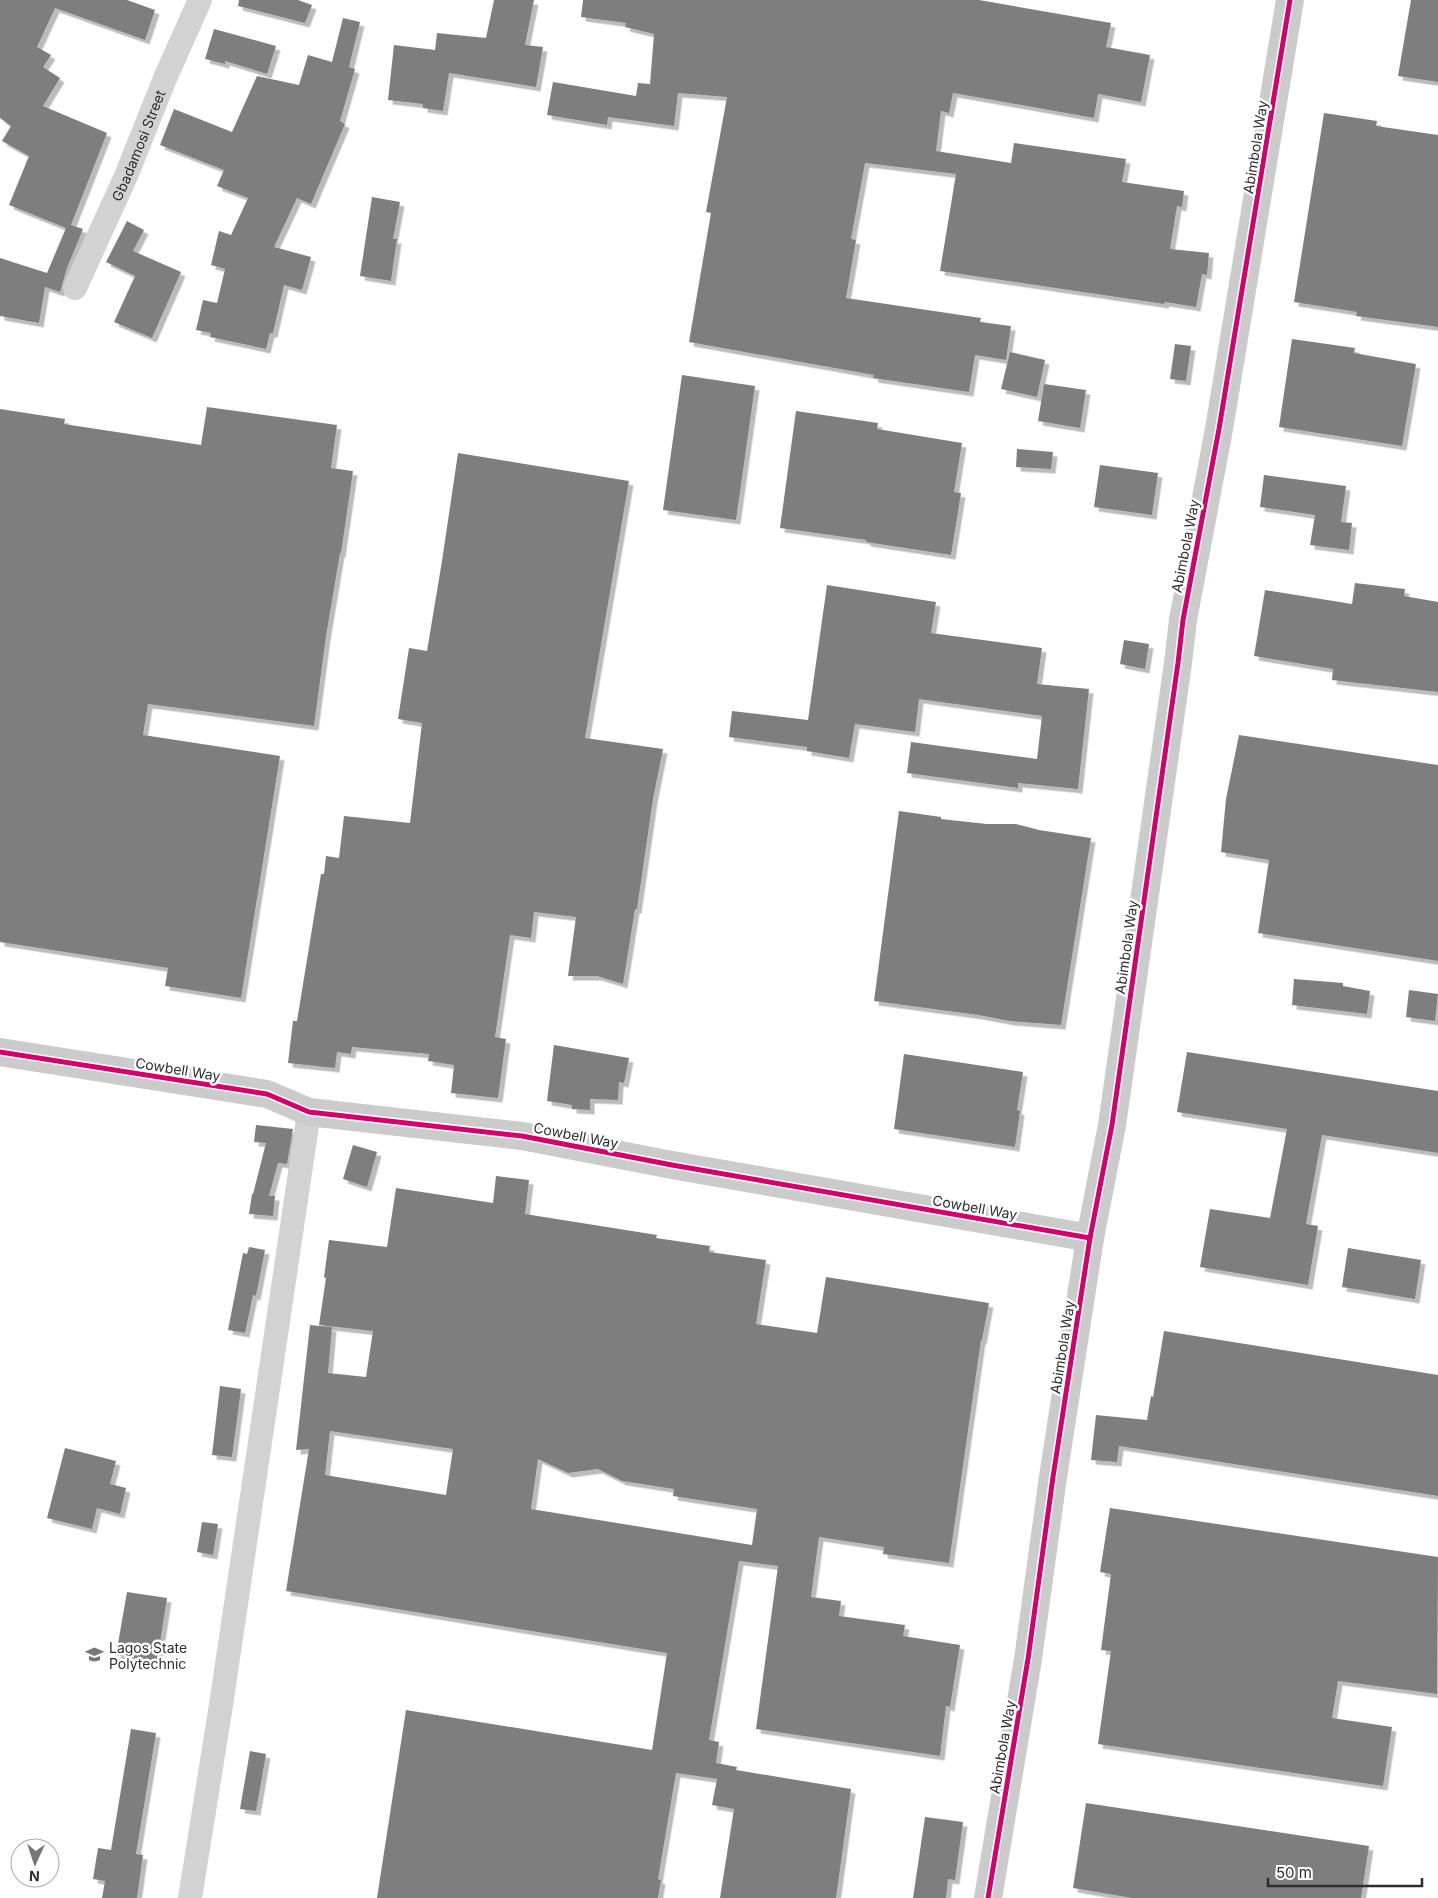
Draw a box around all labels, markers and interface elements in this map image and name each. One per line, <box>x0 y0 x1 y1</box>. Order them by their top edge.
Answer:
street label: Gbadamosi Street <box>107 87 168 203</box>
street label: Abimbola Way <box>1239 99 1271 195</box>
street label: Abimbola Way <box>1168 498 1202 594</box>
street label: Abimbola Way <box>1111 899 1141 995</box>
street label: Cowbell Way <box>134 1054 222 1084</box>
street label: Cowbell Way <box>532 1118 620 1152</box>
street label: Cowbell Way <box>931 1191 1019 1223</box>
street label: Abimbola Way <box>1046 1299 1078 1395</box>
place label: Lagos State Polytechnic <box>109 1639 187 1672</box>
school or university icon: Lagos State Polytechnic <box>85 1645 105 1665</box>
street label: Abimbola Way <box>985 1699 1019 1795</box>
north arrow <box>10 1838 60 1888</box>
scale bar <box>1268 1856 1422 1888</box>
text: 50 m <box>1276 1863 1312 1882</box>
text: N <box>29 1868 40 1885</box>

